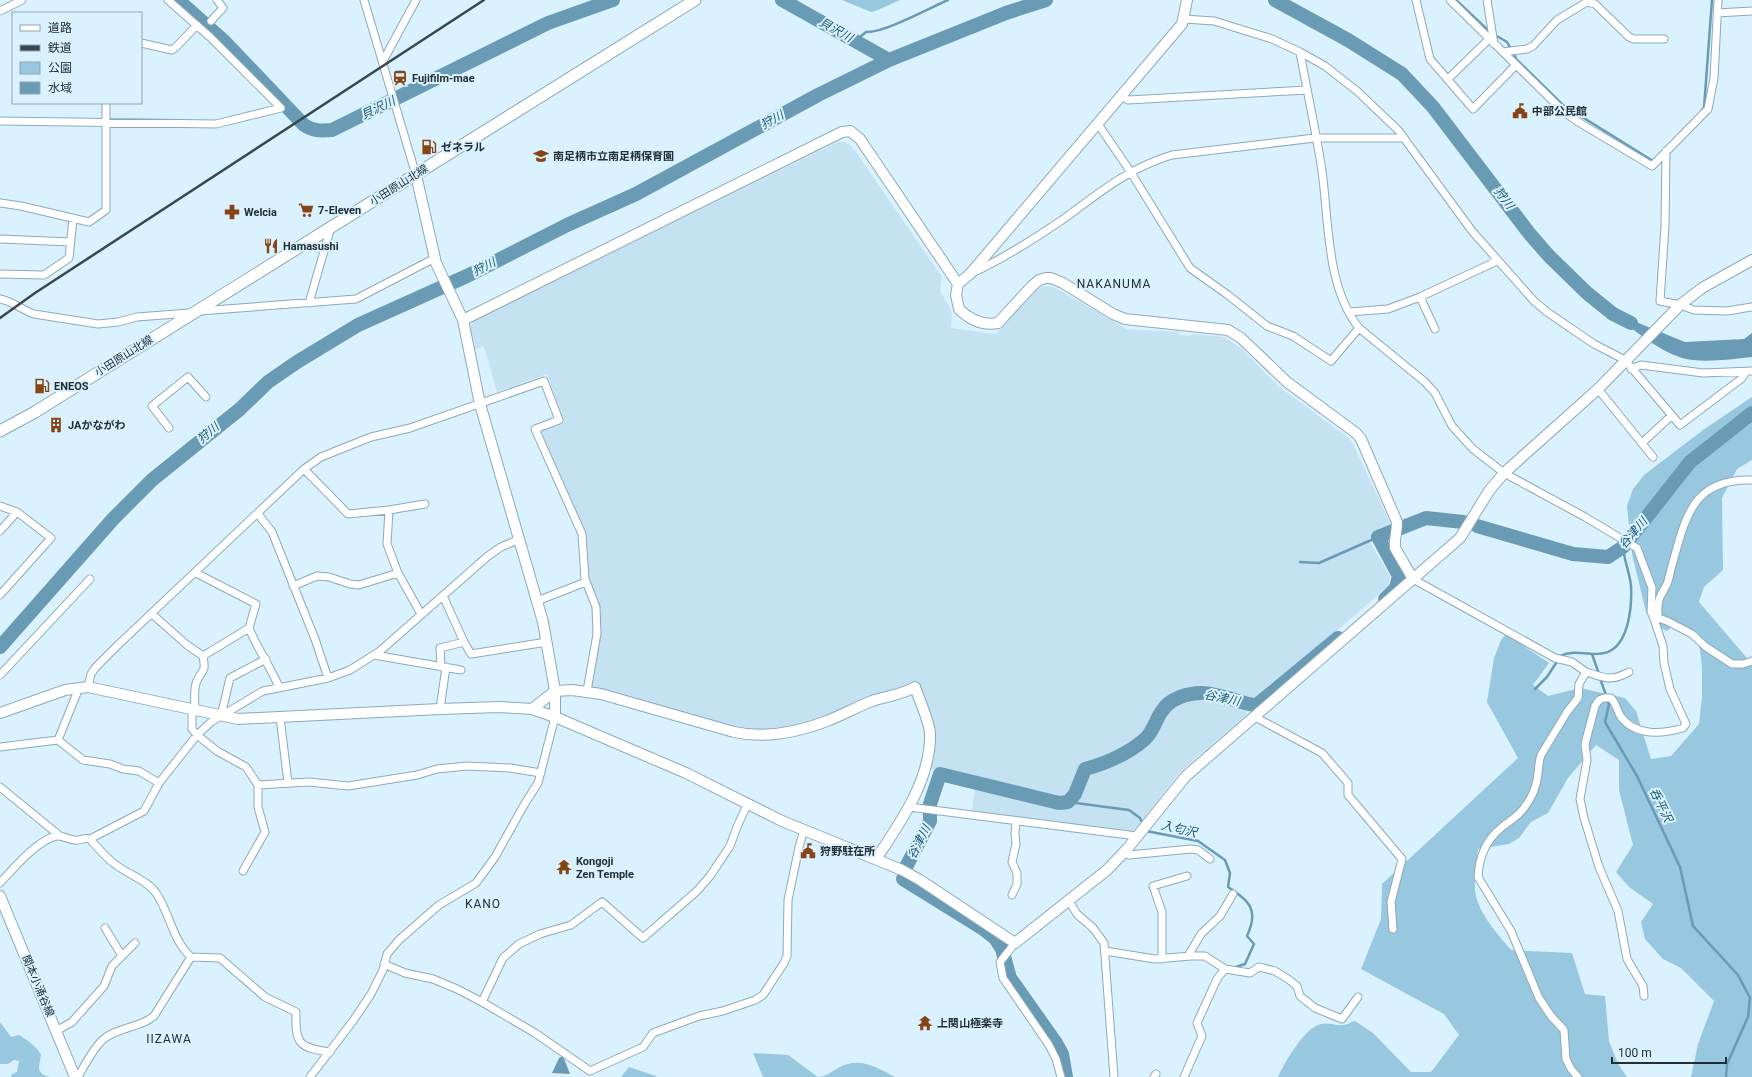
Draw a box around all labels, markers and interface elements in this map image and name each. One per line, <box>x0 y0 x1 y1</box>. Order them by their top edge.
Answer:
legend <box>12 12 142 104</box>
water label: 貝沢川 <box>817 15 857 46</box>
text: 道路 <box>48 21 72 35</box>
text: 鉄道 <box>48 41 72 55</box>
text: 公園 <box>48 61 72 75</box>
station icon: Fujifilm-mae <box>391 69 409 87</box>
place label: Fujifilm-mae <box>412 72 475 85</box>
text: 水域 <box>48 81 72 95</box>
water label: 貝沢川 <box>359 93 399 122</box>
public building icon: 中部公民館 <box>1511 102 1529 120</box>
place label: 中部公民館 <box>1532 105 1587 118</box>
water label: 狩川 <box>758 107 788 132</box>
fuel station icon: ゼネラル <box>420 138 438 156</box>
place label: ゼネラル <box>441 141 485 154</box>
school or university icon: 南足柄市立南足柄保育園 <box>532 147 550 165</box>
place label: 南足柄市立南足柄保育園 <box>553 150 674 163</box>
street label: 小田原山北線 <box>368 162 430 208</box>
water label: 狩川 <box>1491 184 1518 213</box>
supermarket icon: 7-Eleven <box>297 201 315 219</box>
pharmacy icon: Welcia <box>223 203 241 221</box>
place label: 7-Eleven <box>318 204 361 217</box>
place label: Welcia <box>244 206 277 219</box>
restaurant icon: Hamasushi <box>262 237 280 255</box>
place label: Hamasushi <box>283 240 339 253</box>
water label: 狩川 <box>470 254 500 279</box>
district label: NAKANUMA <box>1077 277 1151 291</box>
street label: 小田原山北線 <box>93 333 155 379</box>
fuel station icon: ENEOS <box>33 377 51 395</box>
place label: ENEOS <box>54 380 89 393</box>
building icon: JAかながわ <box>47 416 65 434</box>
place label: JAかながわ <box>68 419 125 432</box>
water label: 狩川 <box>194 419 223 446</box>
water label: 谷津川 <box>1616 513 1651 551</box>
water label: 谷津川 <box>1203 687 1243 709</box>
water label: 呑平沢 <box>1647 786 1676 826</box>
water label: 入匂沢 <box>1160 818 1200 840</box>
water label: 谷津川 <box>905 821 934 861</box>
public building icon: 狩野駐在所 <box>799 842 817 860</box>
place label: 狩野駐在所 <box>820 845 875 858</box>
place label: Kongoji Zen Temple <box>576 855 634 881</box>
temple icon: Kongoji Zen Temple <box>555 858 573 876</box>
district label: KANO <box>465 897 501 911</box>
street label: 関本小涌谷線 <box>19 953 57 1019</box>
temple icon: 上関山極楽寺 <box>916 1014 934 1032</box>
place label: 上関山極楽寺 <box>937 1017 1003 1030</box>
district label: IIZAWA <box>146 1032 192 1046</box>
scale bar <box>1612 1039 1726 1065</box>
text: 100 m <box>1618 1046 1652 1060</box>

